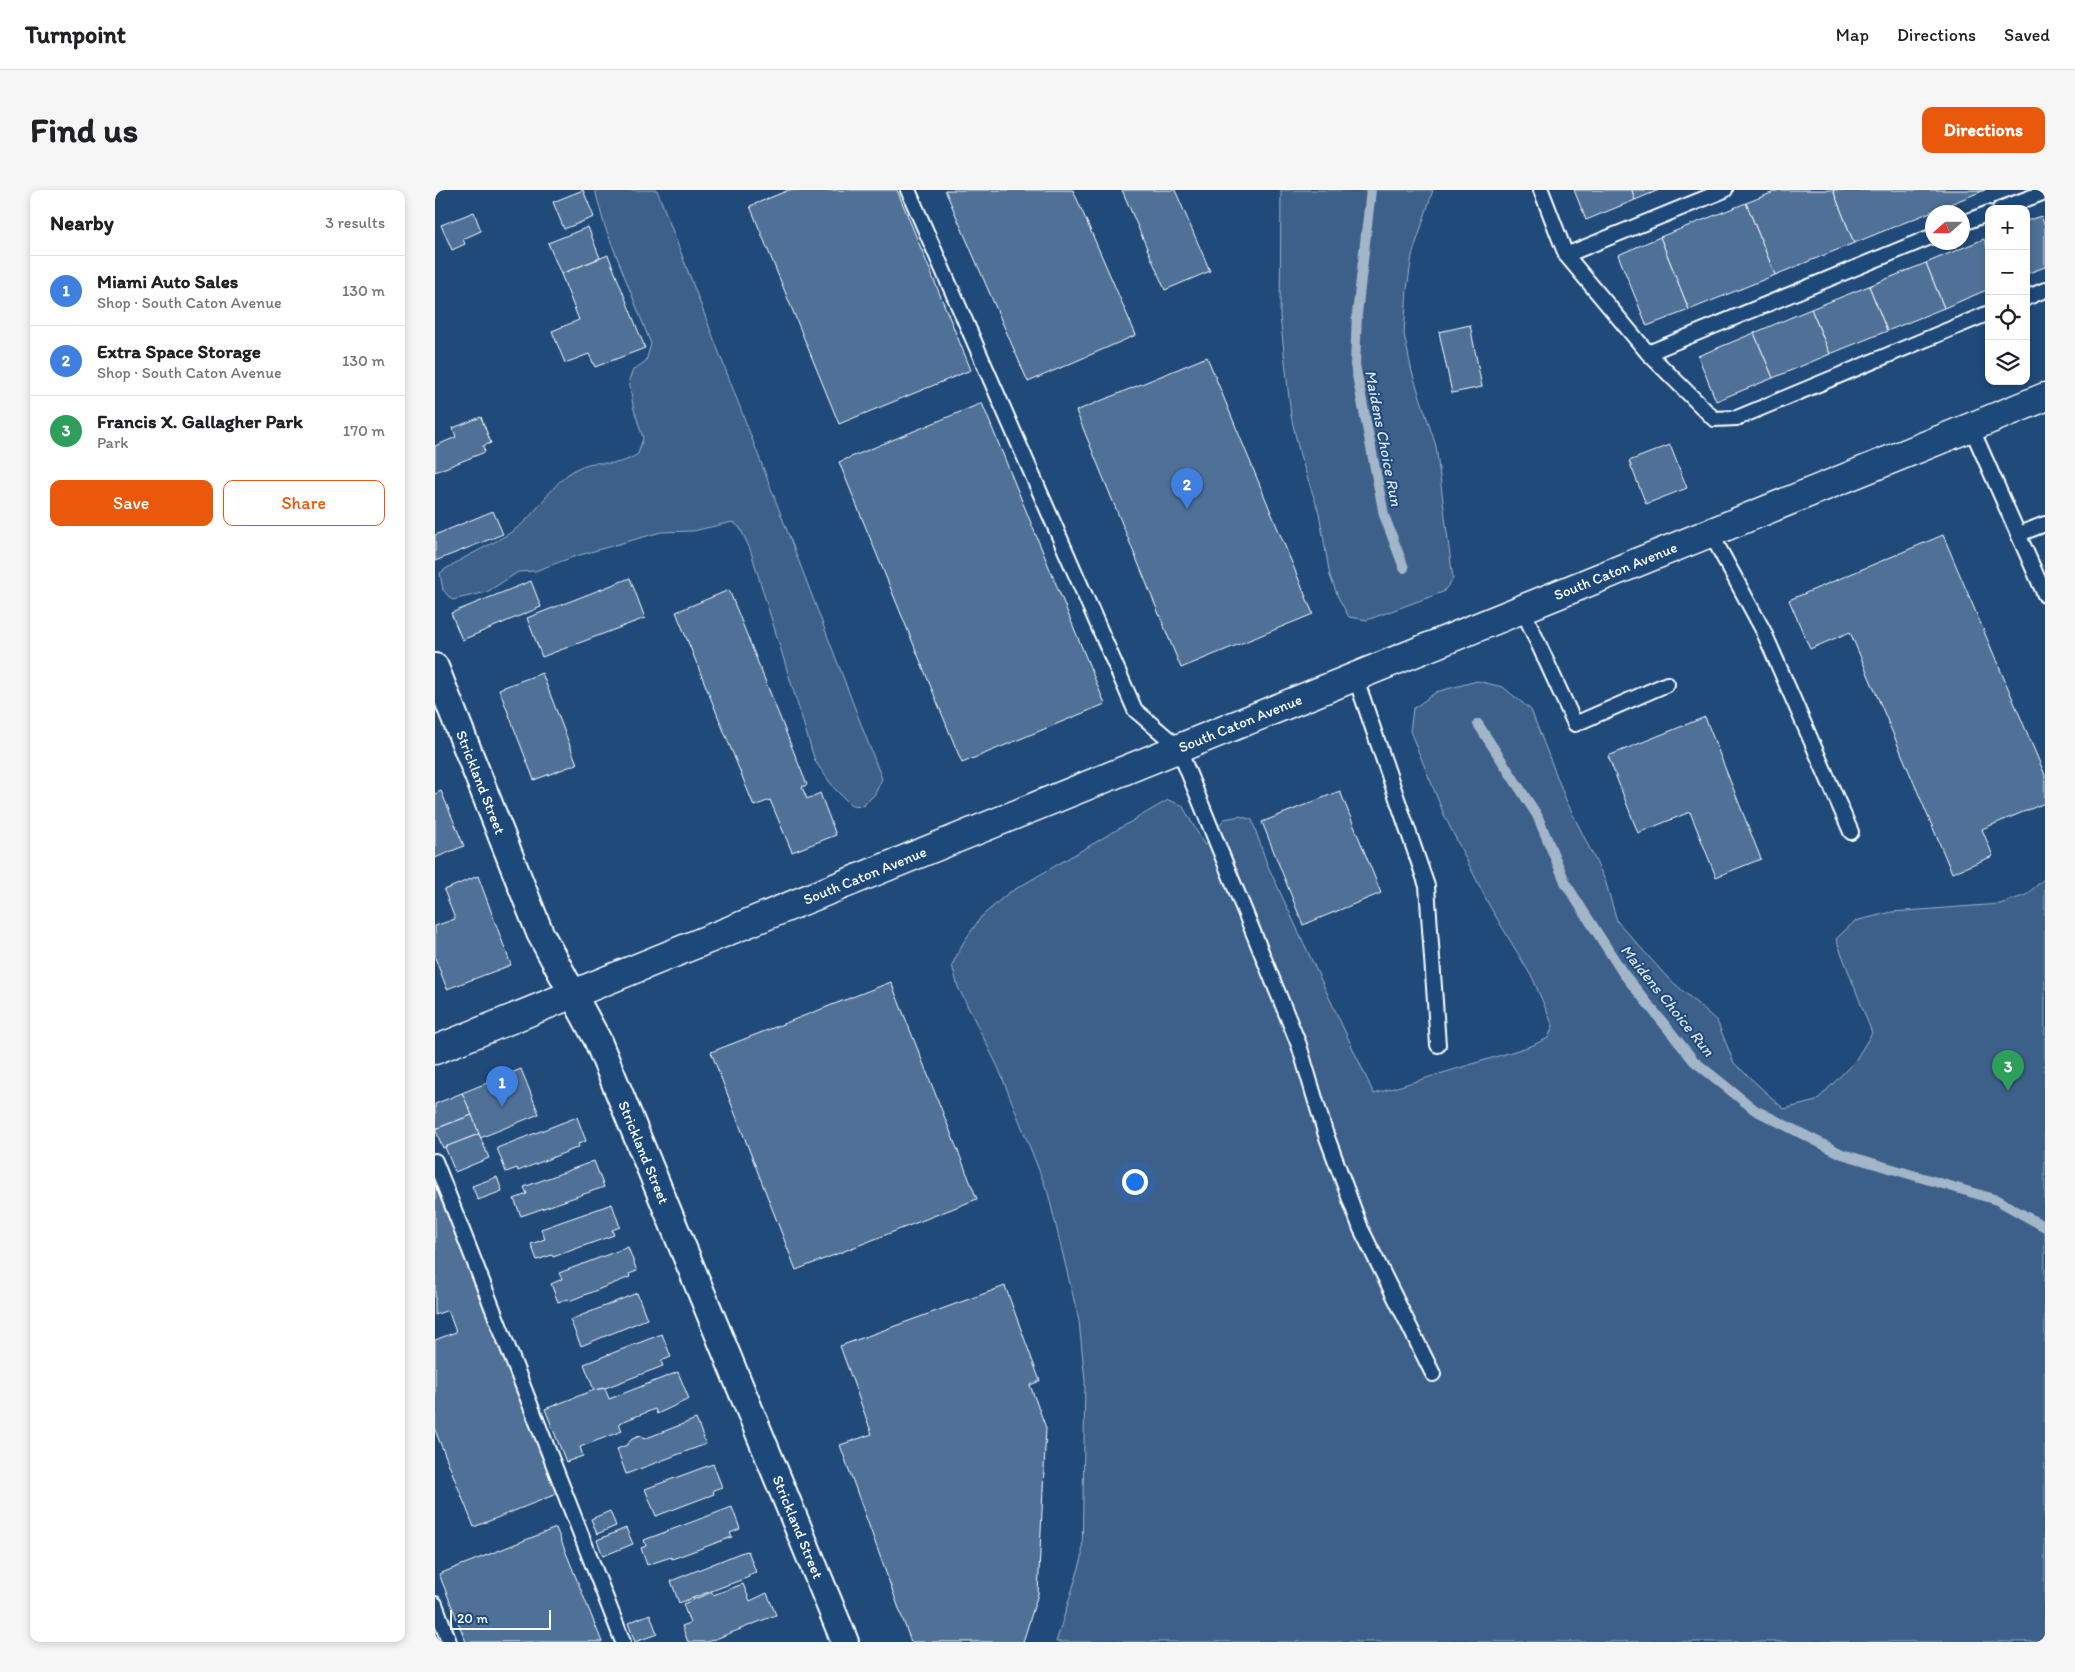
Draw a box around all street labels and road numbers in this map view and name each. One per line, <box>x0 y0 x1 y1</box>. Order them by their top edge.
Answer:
street label: South Caton Avenue <box>1551 538 1680 604</box>
street label: South Caton Avenue <box>1176 690 1305 756</box>
street label: Strickland Street <box>452 728 509 837</box>
street label: South Caton Avenue <box>801 843 929 909</box>
street label: Strickland Street <box>614 1098 673 1207</box>
street label: Strickland Street <box>768 1473 827 1582</box>

